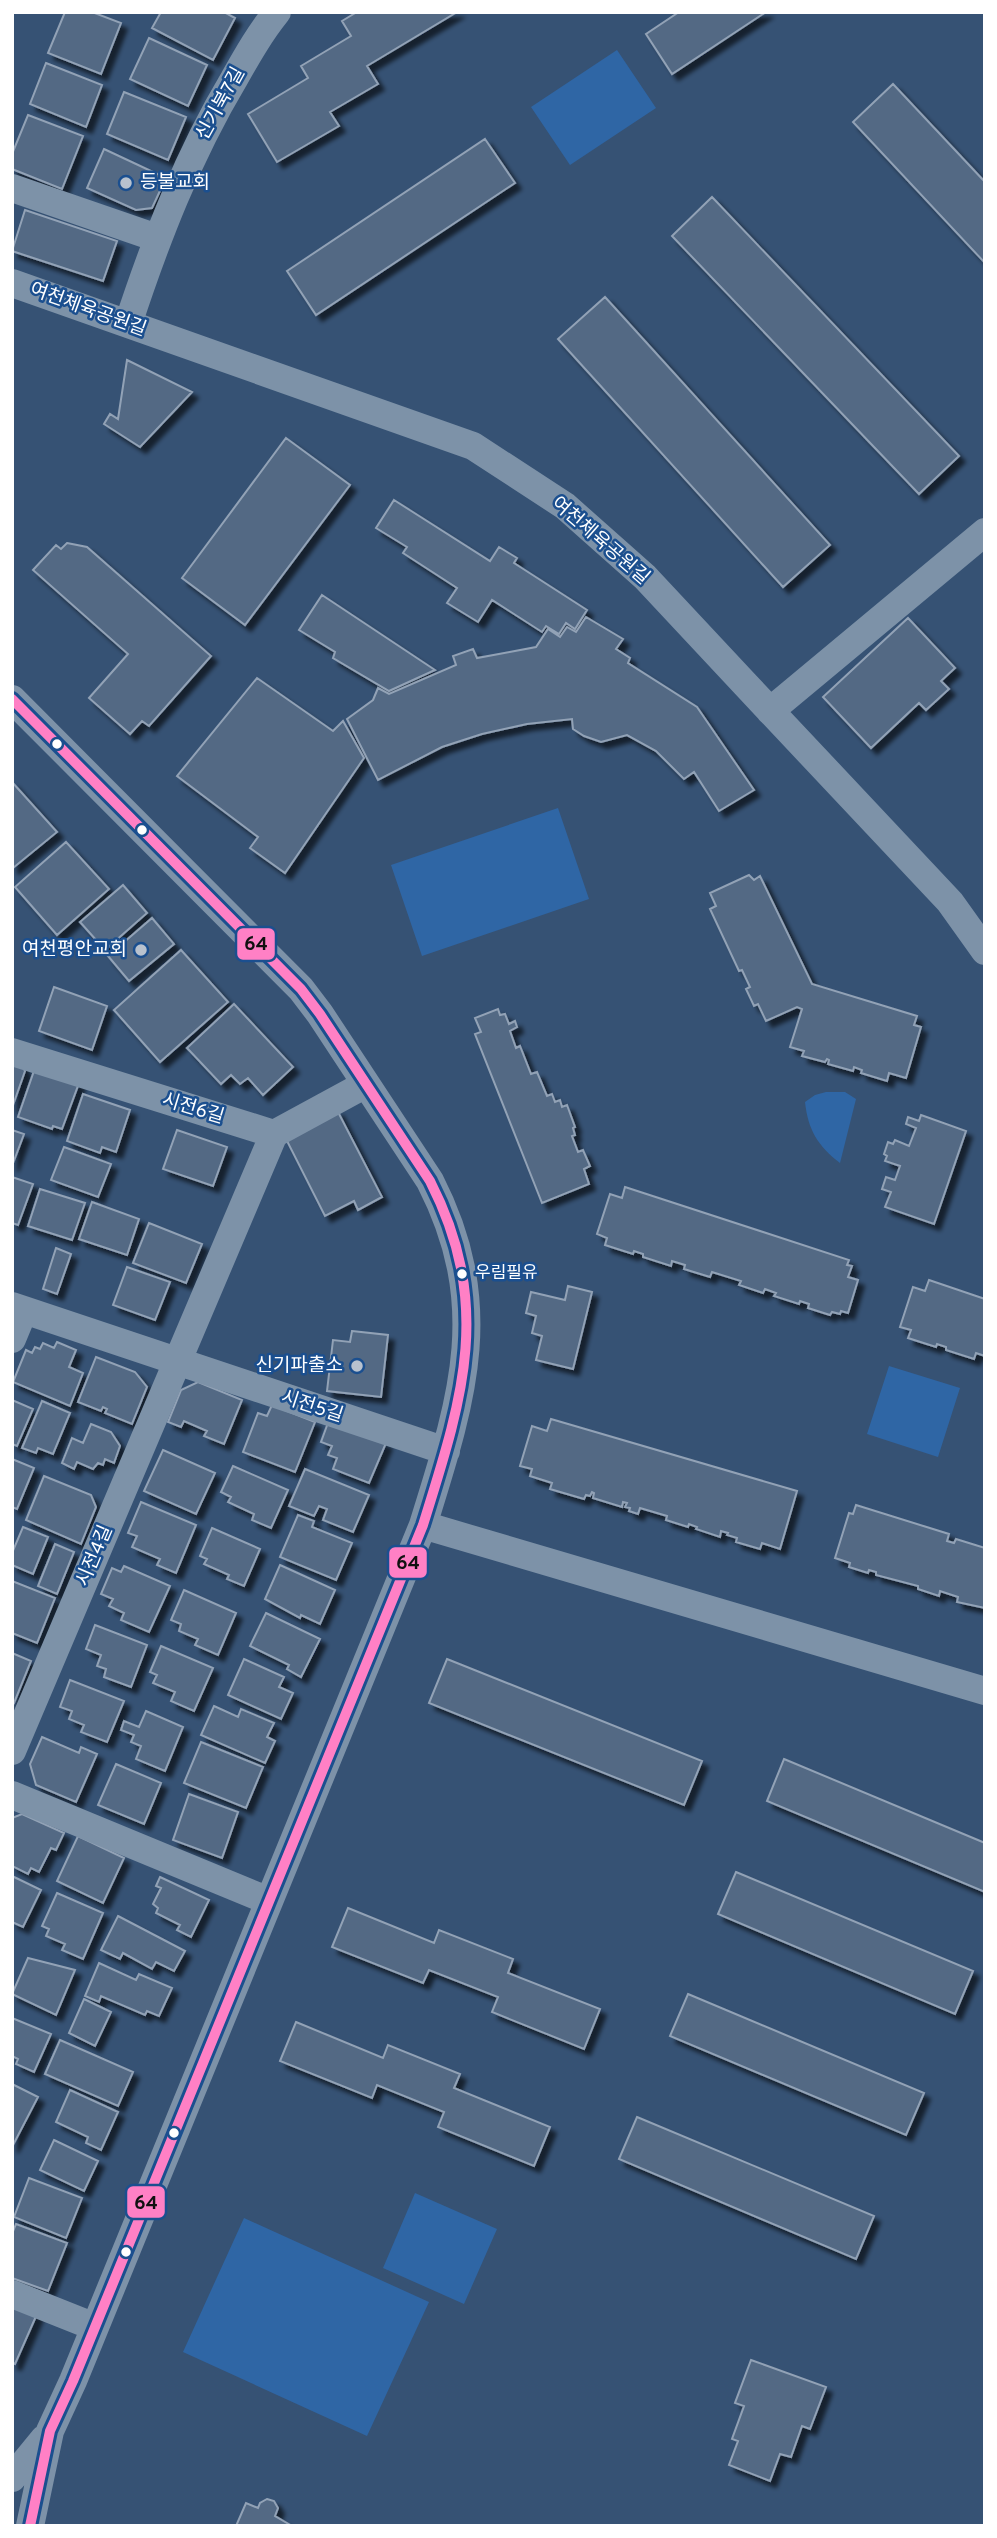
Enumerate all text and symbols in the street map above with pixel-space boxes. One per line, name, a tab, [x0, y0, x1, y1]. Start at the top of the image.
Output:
street label: 신기북7길	[191, 63, 251, 145]
place label: 등불교회	[140, 171, 210, 195]
marker: 등불교회	[118, 175, 134, 191]
street label: 여천체육공원길	[26, 278, 150, 342]
street label: 여천체육공원길	[546, 492, 654, 590]
unlabelled marker	[50, 737, 64, 751]
unlabelled marker	[135, 823, 149, 837]
line badge: 64	[236, 927, 276, 961]
text: 64	[244, 933, 268, 957]
place label: 여천평안교회	[22, 938, 127, 962]
marker: 여천평안교회	[133, 942, 149, 958]
street label: 시전6길	[159, 1088, 227, 1130]
place label: 우림필유	[475, 1263, 538, 1285]
marker: 우림필유	[455, 1267, 469, 1281]
place label: 신기파출소	[256, 1354, 343, 1378]
marker: 신기파출소	[349, 1358, 365, 1374]
street label: 시전5길	[278, 1386, 346, 1428]
street label: 시전4길	[71, 1522, 119, 1590]
line badge: 64	[388, 1546, 428, 1579]
text: 64	[396, 1552, 420, 1576]
unlabelled marker	[167, 2126, 181, 2140]
line badge: 64	[126, 2185, 166, 2219]
text: 64	[134, 2192, 158, 2216]
unlabelled marker	[119, 2245, 133, 2259]

